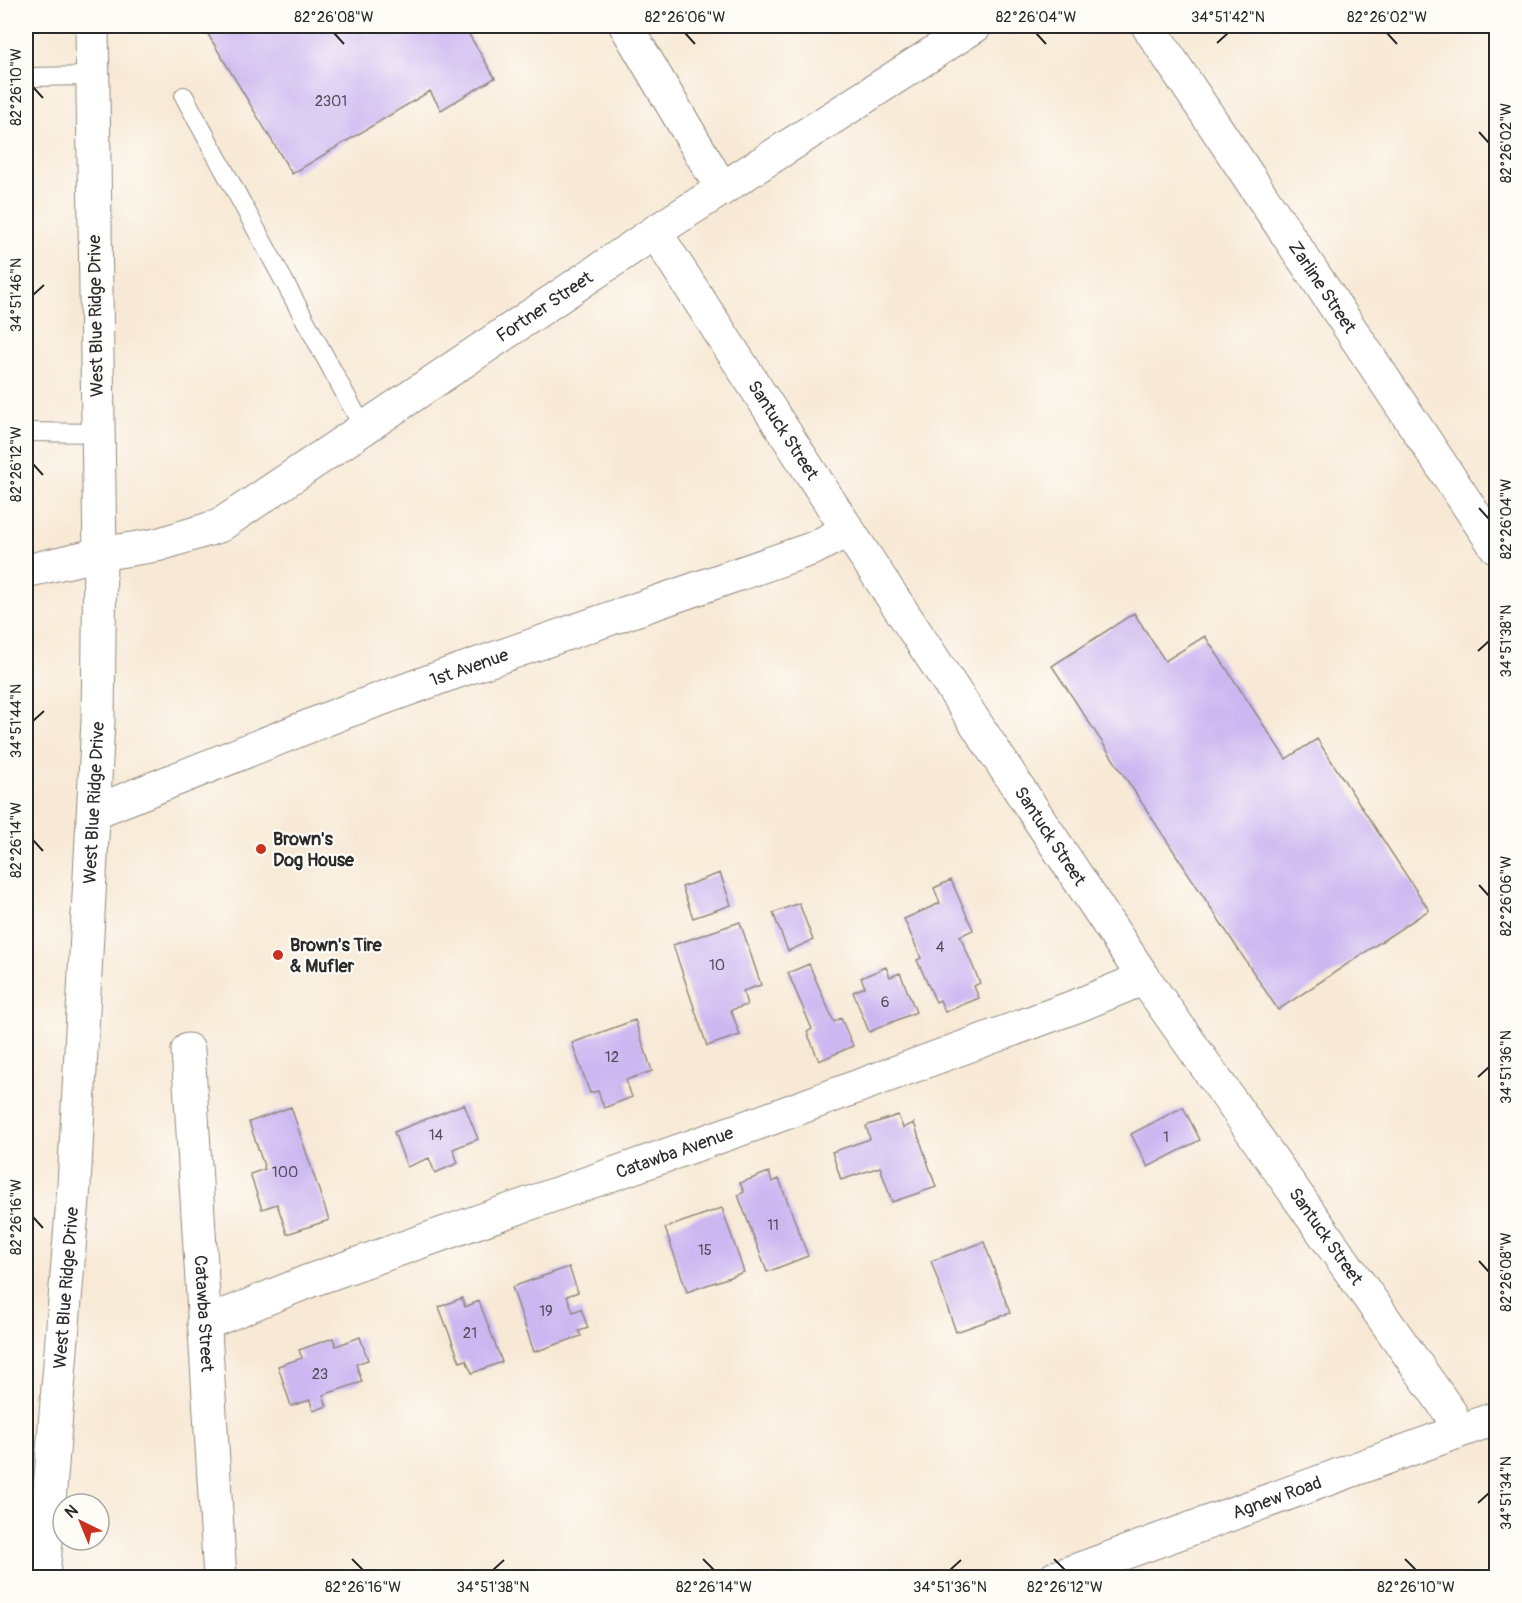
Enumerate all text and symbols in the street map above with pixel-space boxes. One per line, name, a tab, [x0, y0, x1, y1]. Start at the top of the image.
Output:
text: 82°26'08"W	[294, 8, 374, 27]
text: 82°26'06"W	[645, 8, 725, 27]
text: 82°26'04"W	[996, 8, 1076, 27]
text: 34°51'42"N	[1191, 8, 1265, 27]
text: 82°26'02"W	[1347, 8, 1427, 27]
text: 82°26'10"W	[7, 48, 26, 126]
house number: 2301	[315, 92, 347, 111]
text: 82°26'02"W	[1497, 103, 1516, 183]
street label: West Blue Ridge Drive	[83, 235, 109, 397]
street label: Zarline Street	[1283, 237, 1362, 338]
text: 34°51'46"N	[7, 258, 26, 332]
street label: Fortner Street	[492, 265, 598, 347]
street label: Santuck Street	[743, 376, 824, 485]
text: 82°26'12"W	[7, 426, 26, 502]
text: 82°26'04"W	[1497, 479, 1516, 559]
text: 34°51'38"N	[1497, 605, 1516, 677]
street label: 1st Avenue	[427, 643, 511, 692]
text: 34°51'44"N	[7, 684, 26, 758]
street label: West Blue Ridge Drive	[78, 721, 109, 884]
street label: Santuck Street	[1009, 782, 1092, 891]
text: 82°26'14"W	[7, 802, 26, 878]
place label: Brown's Dog House	[273, 828, 355, 872]
marker: Brown's Dog House	[254, 842, 268, 856]
text: 82°26'06"W	[1497, 856, 1516, 936]
place label: Brown's Tire & Mufler	[290, 934, 383, 978]
house number: 4	[936, 938, 945, 957]
marker: Brown's Tire & Mufler	[271, 948, 285, 962]
house number: 10	[709, 956, 725, 975]
house number: 6	[881, 993, 889, 1012]
text: 34°51'36"N	[1497, 1030, 1516, 1104]
house number: 12	[605, 1048, 619, 1067]
street label: Catawba Avenue	[613, 1121, 737, 1184]
house number: 14	[429, 1126, 444, 1145]
house number: 1	[1163, 1128, 1169, 1147]
house number: 100	[272, 1163, 298, 1182]
text: 82°26'16"W	[7, 1179, 26, 1255]
street label: Santuck Street	[1284, 1183, 1369, 1290]
street label: West Blue Ridge Drive	[48, 1206, 84, 1370]
house number: 11	[767, 1216, 779, 1235]
text: 82°26'08"W	[1497, 1232, 1516, 1312]
house number: 15	[698, 1241, 712, 1260]
street label: Catawba Street	[189, 1255, 219, 1373]
house number: 19	[539, 1302, 553, 1321]
house number: 21	[463, 1324, 477, 1343]
house number: 23	[312, 1365, 328, 1384]
text: 34°51'34"N	[1497, 1456, 1516, 1530]
street label: Agnew Road	[1229, 1471, 1325, 1524]
north arrow	[51, 1492, 111, 1552]
text: N	[61, 1501, 82, 1523]
text: 82°26'16"W	[325, 1578, 401, 1597]
text: 34°51'38"N	[457, 1578, 529, 1597]
text: 82°26'14"W	[676, 1578, 752, 1597]
text: 34°51'36"N	[913, 1578, 987, 1597]
text: 82°26'12"W	[1027, 1578, 1103, 1597]
text: 82°26'10"W	[1377, 1578, 1455, 1597]

